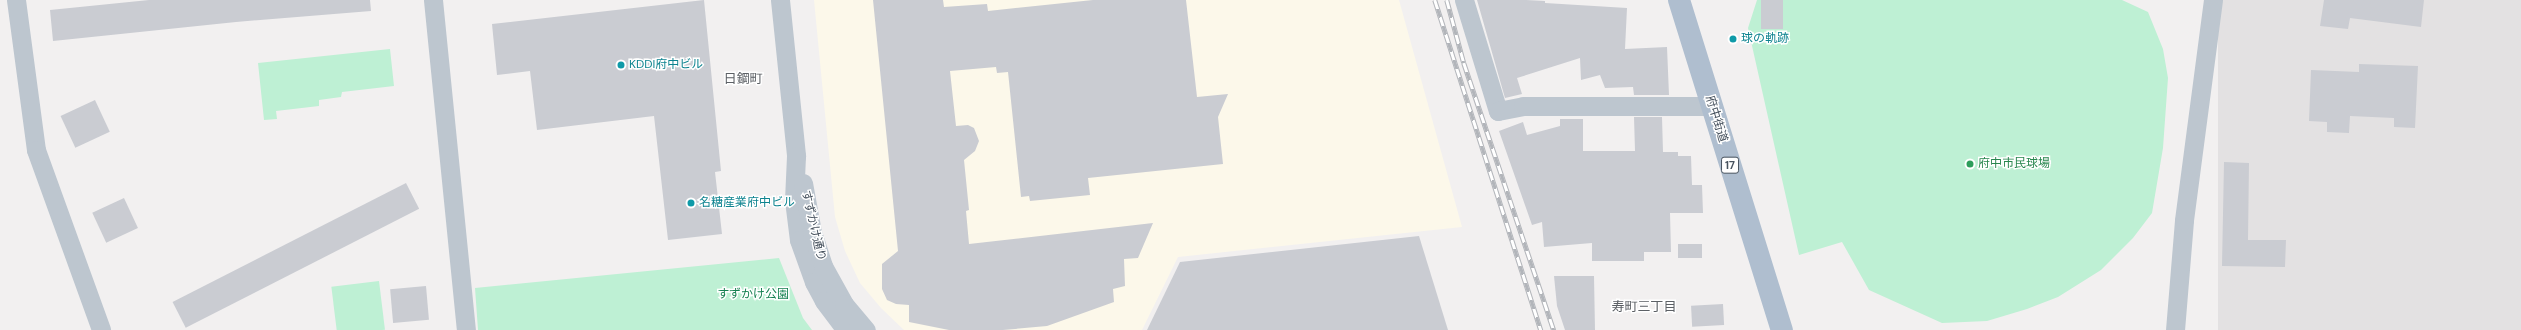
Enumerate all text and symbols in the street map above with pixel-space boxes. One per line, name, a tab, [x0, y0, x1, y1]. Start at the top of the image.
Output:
place label: 球の軌跡	[1741, 32, 1789, 46]
marker: 球の軌跡	[1728, 34, 1738, 44]
place label: KDDI府中ビル	[629, 58, 703, 72]
marker: KDDI府中ビル	[616, 60, 626, 70]
district label: 日鋼町	[724, 71, 762, 87]
street label: 府中街道	[1702, 94, 1730, 144]
road number: 17	[1721, 156, 1739, 174]
place label: 府中市民球場	[1978, 157, 2050, 171]
marker: 府中市民球場	[1965, 159, 1975, 169]
street label: すずかけ通り	[798, 189, 828, 263]
place label: 名糖産業府中ビル	[699, 196, 795, 210]
marker: 名糖産業府中ビル	[686, 198, 696, 208]
park label: すずかけ公園	[717, 288, 789, 302]
district label: 寿町三丁目	[1612, 299, 1676, 315]

